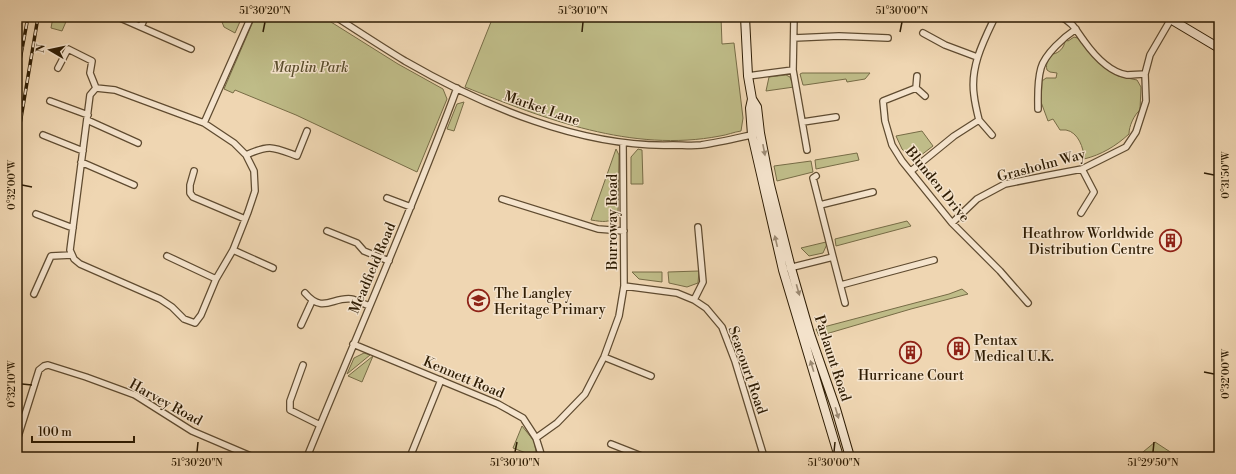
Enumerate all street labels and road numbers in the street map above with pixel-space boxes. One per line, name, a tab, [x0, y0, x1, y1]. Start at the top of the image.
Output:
street label: Market Lane	[501, 88, 582, 130]
street label: Blunden Drive	[901, 142, 973, 226]
street label: Grasholm Way	[995, 145, 1088, 186]
street label: Burroway Road	[604, 174, 622, 271]
street label: Meadfield Road	[346, 220, 400, 317]
street label: Parlaunt Road	[810, 313, 854, 404]
street label: Seacourt Road	[724, 324, 771, 417]
street label: Kennett Road	[420, 353, 507, 403]
street label: Harvey Road	[126, 375, 205, 430]

